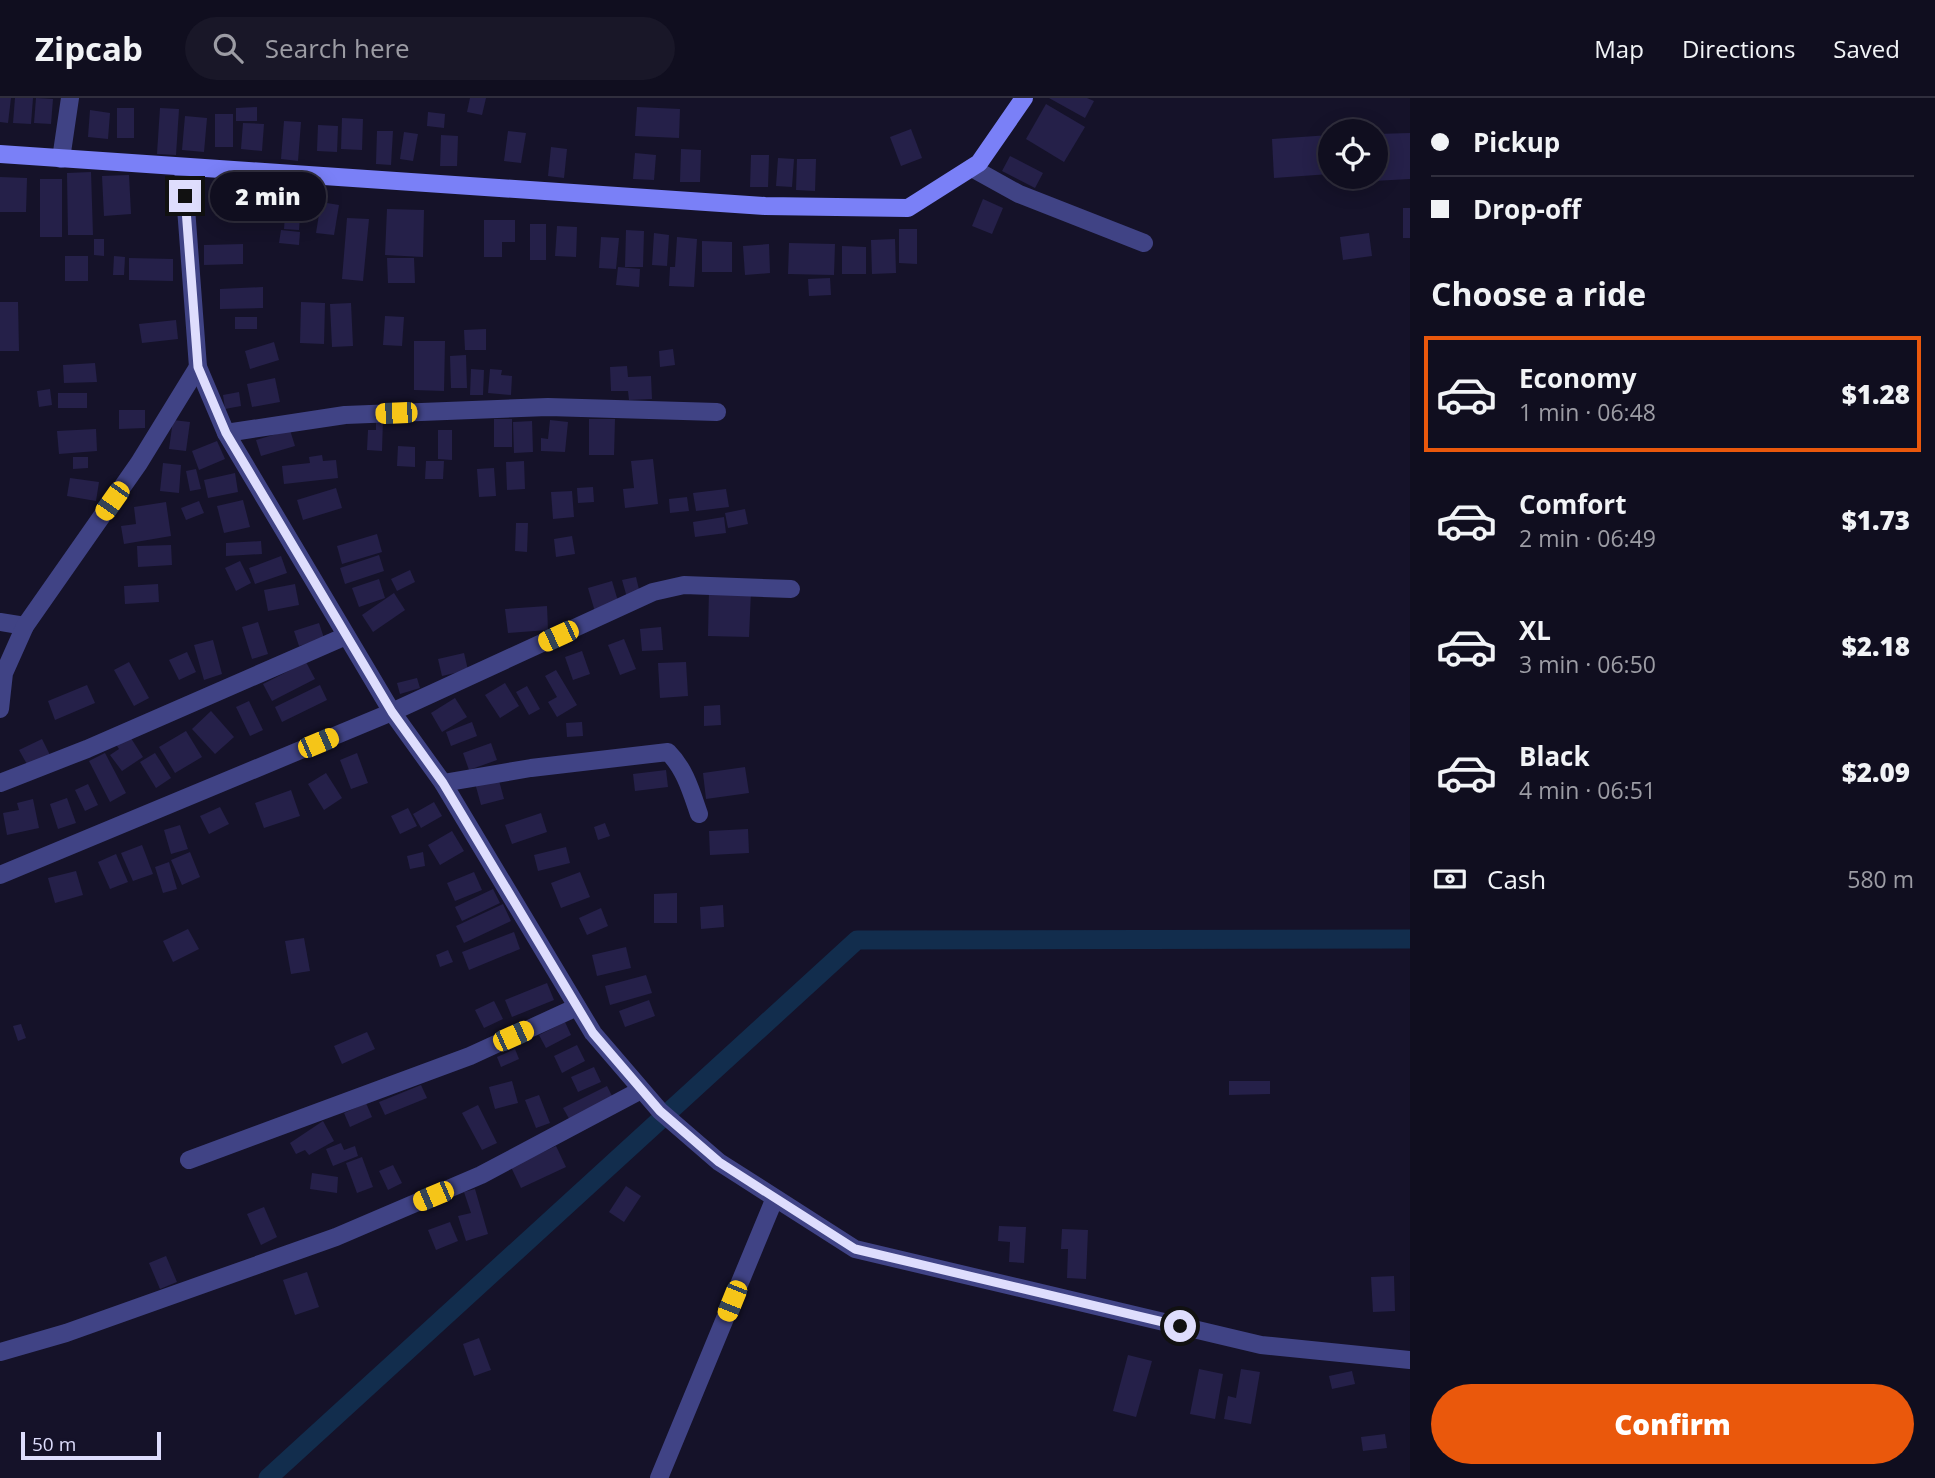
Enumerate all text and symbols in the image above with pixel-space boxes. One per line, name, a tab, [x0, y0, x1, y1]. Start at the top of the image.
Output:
search box	[185, 17, 675, 80]
text: Zipcab	[35, 26, 143, 71]
icon: search	[209, 29, 247, 67]
text: Search here	[265, 30, 410, 66]
text: Map	[1594, 32, 1644, 65]
text: Directions	[1682, 32, 1795, 65]
text: Saved	[1833, 32, 1900, 65]
map controls	[1318, 119, 1388, 189]
button: locate	[1318, 119, 1388, 189]
text: Pickup	[1473, 124, 1560, 160]
callout: 2 min	[210, 172, 325, 220]
route end	[169, 180, 201, 212]
text: 2 min	[235, 180, 301, 212]
text: Drop-off	[1473, 191, 1581, 227]
text: Choose a ride	[1431, 272, 1646, 315]
text: Economy	[1519, 360, 1637, 396]
icon: car	[1435, 363, 1498, 426]
text: $1.28	[1842, 376, 1910, 412]
text: 1 min · 06:48	[1519, 396, 1656, 428]
car	[375, 402, 418, 424]
car	[92, 478, 133, 524]
text: Comfort	[1519, 486, 1626, 522]
icon: car	[1435, 489, 1498, 552]
text: $1.73	[1842, 502, 1910, 538]
text: 2 min · 06:49	[1519, 522, 1656, 554]
text: XL	[1519, 612, 1551, 648]
icon: car	[1435, 615, 1498, 678]
car	[535, 618, 582, 654]
text: $2.18	[1842, 628, 1910, 664]
text: 3 min · 06:50	[1519, 648, 1656, 680]
car	[295, 725, 342, 761]
text: Black	[1519, 738, 1590, 774]
icon: car	[1435, 741, 1498, 804]
text: $2.09	[1842, 754, 1910, 790]
text: 4 min · 06:51	[1519, 774, 1656, 806]
icon: cash	[1431, 860, 1469, 898]
text: Cash	[1487, 861, 1546, 897]
text: 580 m	[1847, 863, 1914, 895]
car	[490, 1018, 537, 1054]
car	[410, 1178, 457, 1214]
car	[715, 1278, 750, 1324]
route start	[1164, 1310, 1196, 1342]
button: Confirm	[1431, 1384, 1914, 1464]
scale bar	[21, 1429, 161, 1461]
text: 50 m	[32, 1431, 76, 1457]

